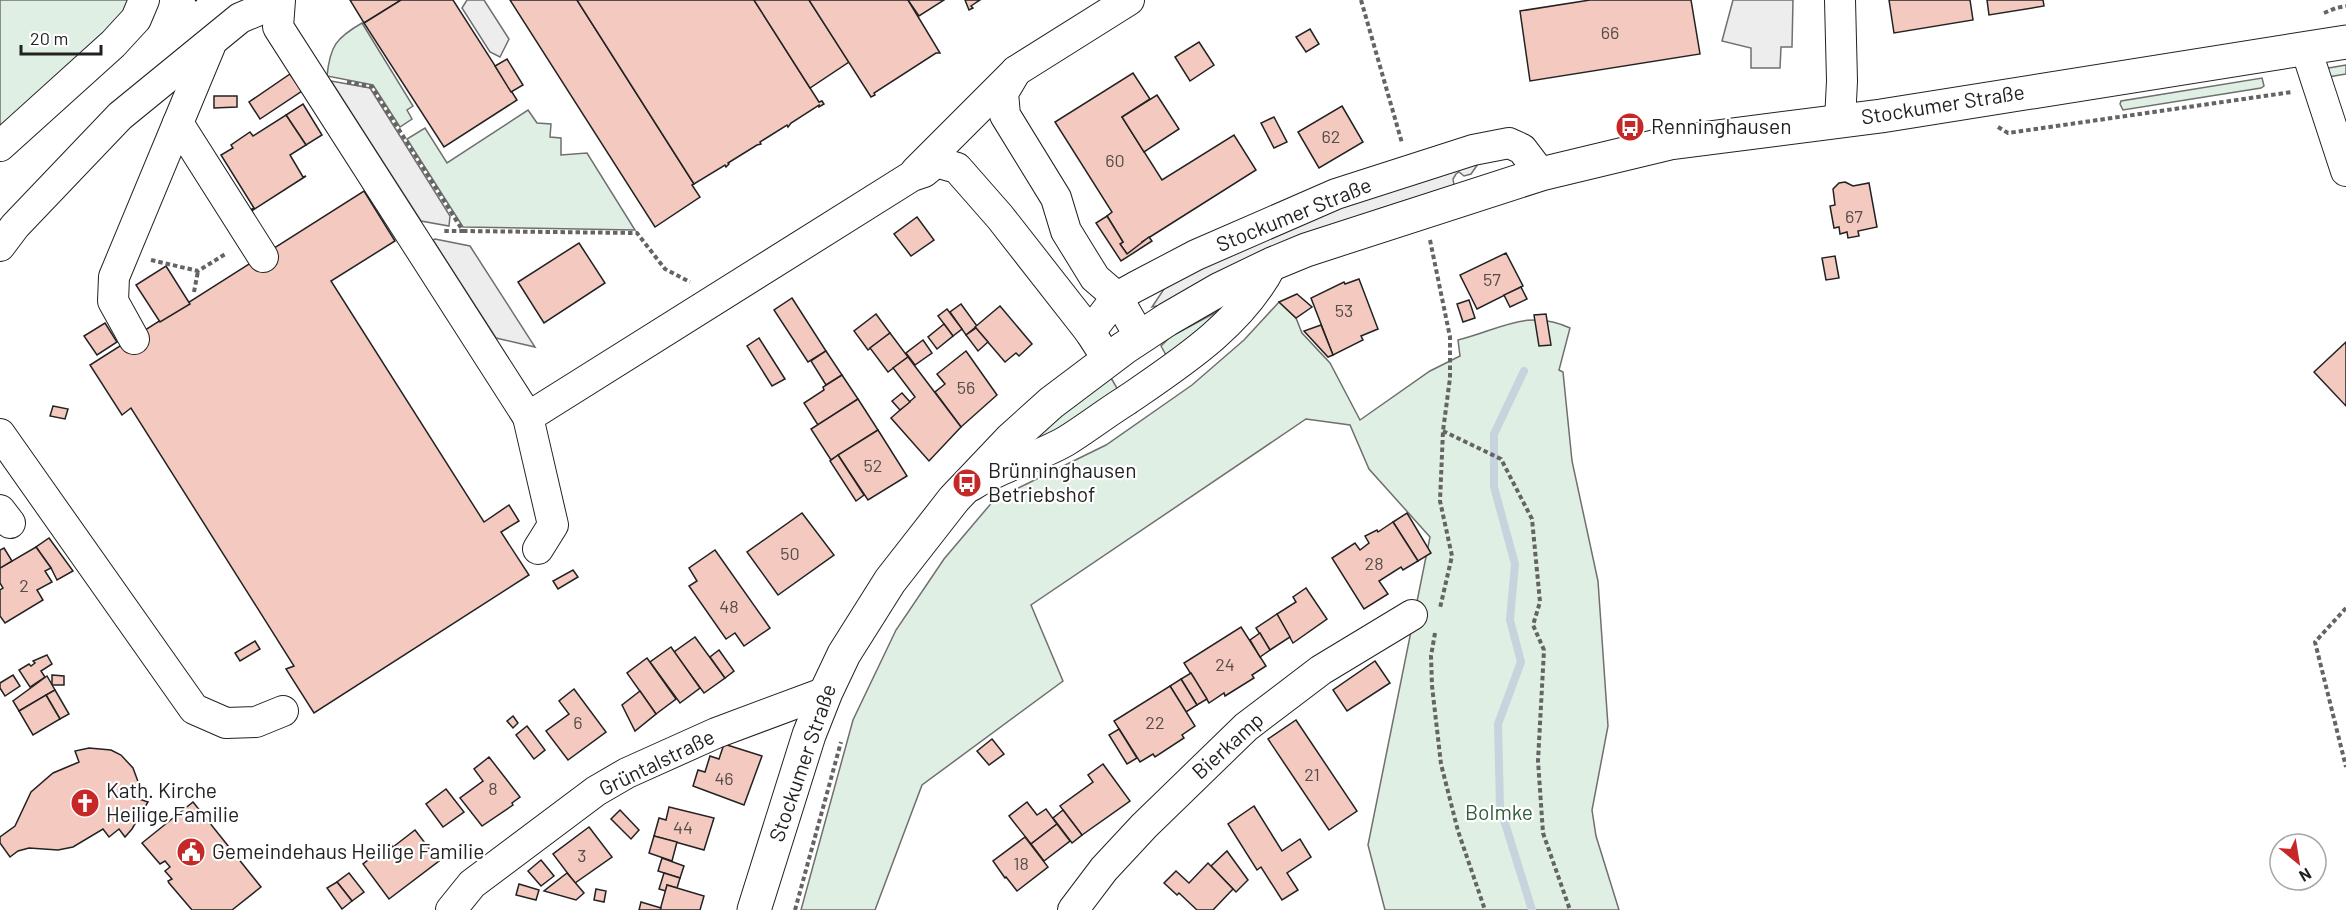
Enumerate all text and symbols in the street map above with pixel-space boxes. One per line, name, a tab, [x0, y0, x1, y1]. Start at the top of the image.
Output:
scale bar	[21, 18, 100, 56]
house number: 66	[1601, 21, 1619, 43]
text: 20 m	[30, 27, 68, 49]
street label: Stockumer Straße	[1859, 78, 2026, 129]
bus stop icon: Renninghausen	[1614, 111, 1646, 143]
place label: Renninghausen	[1651, 113, 1791, 138]
house number: 62	[1322, 125, 1340, 147]
house number: 60	[1105, 149, 1125, 171]
street label: Stockumer Straße	[1212, 171, 1375, 256]
house number: 67	[1845, 205, 1863, 227]
house number: 57	[1483, 268, 1501, 290]
house number: 53	[1335, 299, 1353, 321]
house number: 56	[957, 376, 975, 398]
house number: 52	[864, 454, 882, 476]
place label: Brünninghausen Betriebshof	[988, 457, 1137, 506]
bus stop icon: Brünninghausen Betriebshof	[951, 467, 983, 499]
house number: 50	[780, 542, 800, 564]
house number: 28	[1364, 552, 1384, 574]
house number: 2	[19, 574, 29, 596]
house number: 48	[719, 595, 739, 617]
house number: 24	[1215, 653, 1235, 675]
street label: Stockumer Straße	[763, 680, 840, 845]
street label: Bierkamp	[1186, 706, 1268, 783]
house number: 6	[573, 711, 583, 733]
house number: 22	[1145, 711, 1165, 733]
street label: Grüntalstraße	[595, 723, 718, 800]
house number: 21	[1304, 763, 1320, 785]
house number: 46	[714, 767, 734, 789]
place label: Kath. Kirche Heilige Familie	[106, 777, 239, 826]
house number: 8	[488, 777, 498, 799]
church icon: Kath. Kirche Heilige Familie	[69, 787, 101, 819]
park label: Bolmke	[1465, 799, 1533, 824]
house number: 44	[673, 816, 693, 838]
north arrow	[2268, 832, 2328, 892]
public building icon: Gemeindehaus Heilige Familie	[175, 836, 207, 868]
place label: Gemeindehaus Heilige Familie	[212, 838, 484, 863]
house number: 3	[577, 844, 587, 866]
house number: 18	[1013, 852, 1029, 874]
text: N	[2296, 865, 2315, 886]

